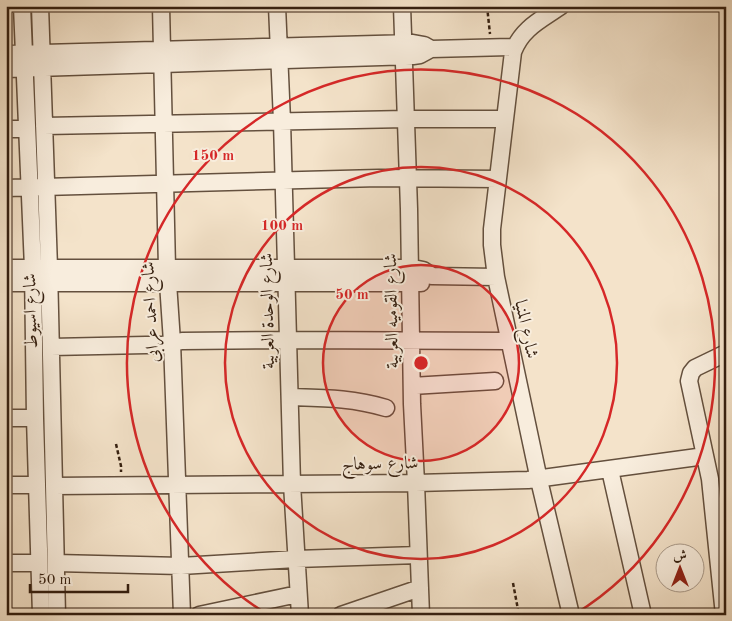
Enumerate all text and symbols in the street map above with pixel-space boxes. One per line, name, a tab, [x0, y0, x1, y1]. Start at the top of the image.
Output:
text: 150 m	[192, 149, 234, 164]
text: 100 m	[261, 219, 303, 234]
street label: شارع الوحدة العربية	[258, 253, 283, 369]
street label: شارع القوميه العربية	[382, 253, 407, 369]
street label: شارع احمد عرابى	[139, 261, 168, 363]
street label: شارع اسيوط	[21, 273, 46, 349]
text: 50 m	[335, 288, 369, 303]
street label: شارع المنيا	[506, 298, 541, 361]
centre of rings	[412, 354, 430, 372]
street label: شارع سوهاج	[341, 454, 419, 480]
north arrow	[654, 544, 704, 594]
text: ش	[673, 549, 687, 563]
scale bar	[30, 561, 128, 593]
text: 50 m	[38, 573, 72, 588]

